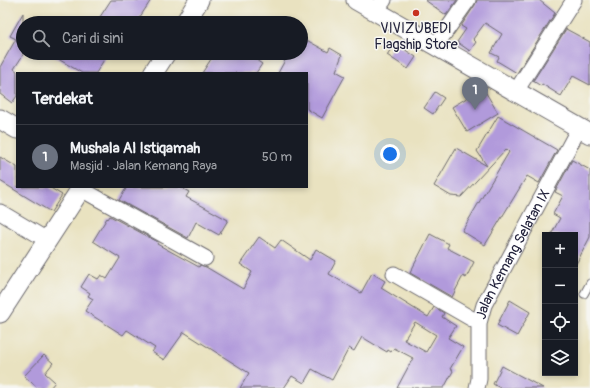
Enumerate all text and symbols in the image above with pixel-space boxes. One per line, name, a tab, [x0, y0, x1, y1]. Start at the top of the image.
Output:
marker: VIVIZUBEDI Flagship Store	[411, 8, 421, 18]
search box	[16, 16, 308, 60]
place label: VIVIZUBEDI Flagship Store	[374, 20, 458, 53]
icon: search	[30, 27, 52, 49]
text: Cari di sini	[62, 29, 123, 48]
pin: 1	[462, 77, 488, 110]
text: Terdekat	[32, 88, 93, 109]
text: Mushala Al Istiqamah	[70, 139, 200, 158]
your location	[380, 144, 400, 164]
text: 1	[42, 149, 48, 165]
text: 50 m	[262, 149, 292, 165]
text: Masjid · Jalan Kemang Raya	[70, 158, 217, 174]
street label: Jalan Kemang Selatan IX	[472, 186, 554, 321]
map controls	[542, 232, 578, 376]
button: +	[542, 232, 578, 268]
button: −	[542, 268, 578, 304]
button: locate	[542, 304, 578, 340]
button: layers	[542, 340, 578, 376]

